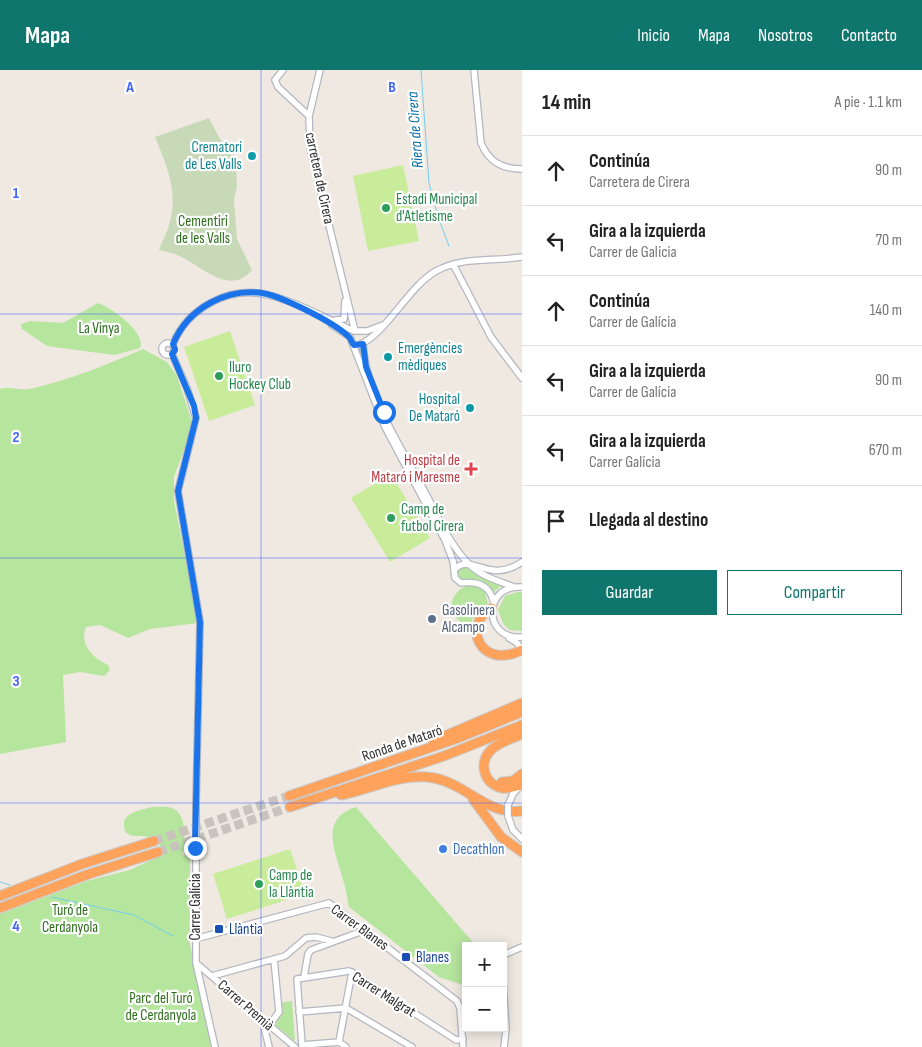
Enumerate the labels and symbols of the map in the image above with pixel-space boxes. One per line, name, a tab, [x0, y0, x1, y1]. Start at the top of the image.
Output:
text: A	[125, 78, 134, 97]
text: B	[388, 78, 396, 97]
water label: Riera de Cirera	[403, 90, 428, 169]
street label: carretera de Cirera	[301, 130, 339, 226]
place label: Crematori de Les Valls	[185, 138, 242, 174]
marker: Crematori de Les Valls	[246, 150, 258, 162]
text: 1	[13, 184, 20, 203]
place label: Estadi Municipal d'Atletisme	[396, 190, 477, 226]
marker: Estadi Municipal d'Atletisme	[380, 202, 392, 214]
park label: Cementiri de les Valls	[176, 212, 230, 248]
park label: La Vinya	[79, 319, 120, 338]
place label: Emergències mèdiques	[398, 339, 462, 375]
marker: Emergències mèdiques	[382, 351, 394, 363]
place label: Iluro Hockey Club	[229, 358, 291, 394]
marker: Iluro Hockey Club	[213, 370, 225, 382]
place label: Hospital De Mataró	[409, 390, 460, 426]
route start	[373, 401, 396, 424]
marker: Hospital De Mataró	[464, 402, 476, 414]
text: 2	[12, 428, 20, 447]
place label: Hospital de Mataró i Maresme	[371, 451, 460, 487]
marker: Hospital de Mataró i Maresme	[464, 462, 478, 476]
place label: Camp de futbol Cirera	[401, 500, 464, 536]
marker: Camp de futbol Cirera	[385, 512, 397, 524]
place label: Gasolinera Alcampo	[441, 601, 495, 637]
marker: Gasolinera Alcampo	[426, 613, 438, 625]
text: 3	[12, 672, 20, 691]
street label: Ronda de Mataró	[359, 721, 445, 766]
route end	[184, 837, 207, 860]
place label: Decathlon	[453, 840, 504, 859]
marker: Decathlon	[437, 843, 449, 855]
place label: Camp de la Llàntia	[269, 866, 314, 902]
street label: Carrer Galícia	[186, 873, 205, 941]
marker: Camp de la Llàntia	[253, 878, 265, 890]
street label: Carrer Blanes	[327, 900, 392, 955]
park label: Turó de Cerdanyola	[42, 901, 98, 937]
text: 4	[12, 917, 20, 936]
place label: Llàntia	[229, 920, 263, 939]
marker: Llàntia	[213, 923, 225, 935]
place label: Blanes	[416, 948, 449, 967]
marker: Blanes	[400, 951, 412, 963]
street label: Carrer Malgrat	[348, 967, 420, 1022]
street label: Carrer Premià	[214, 976, 278, 1035]
park label: Parc del Turó de Cerdanyola	[126, 989, 197, 1025]

